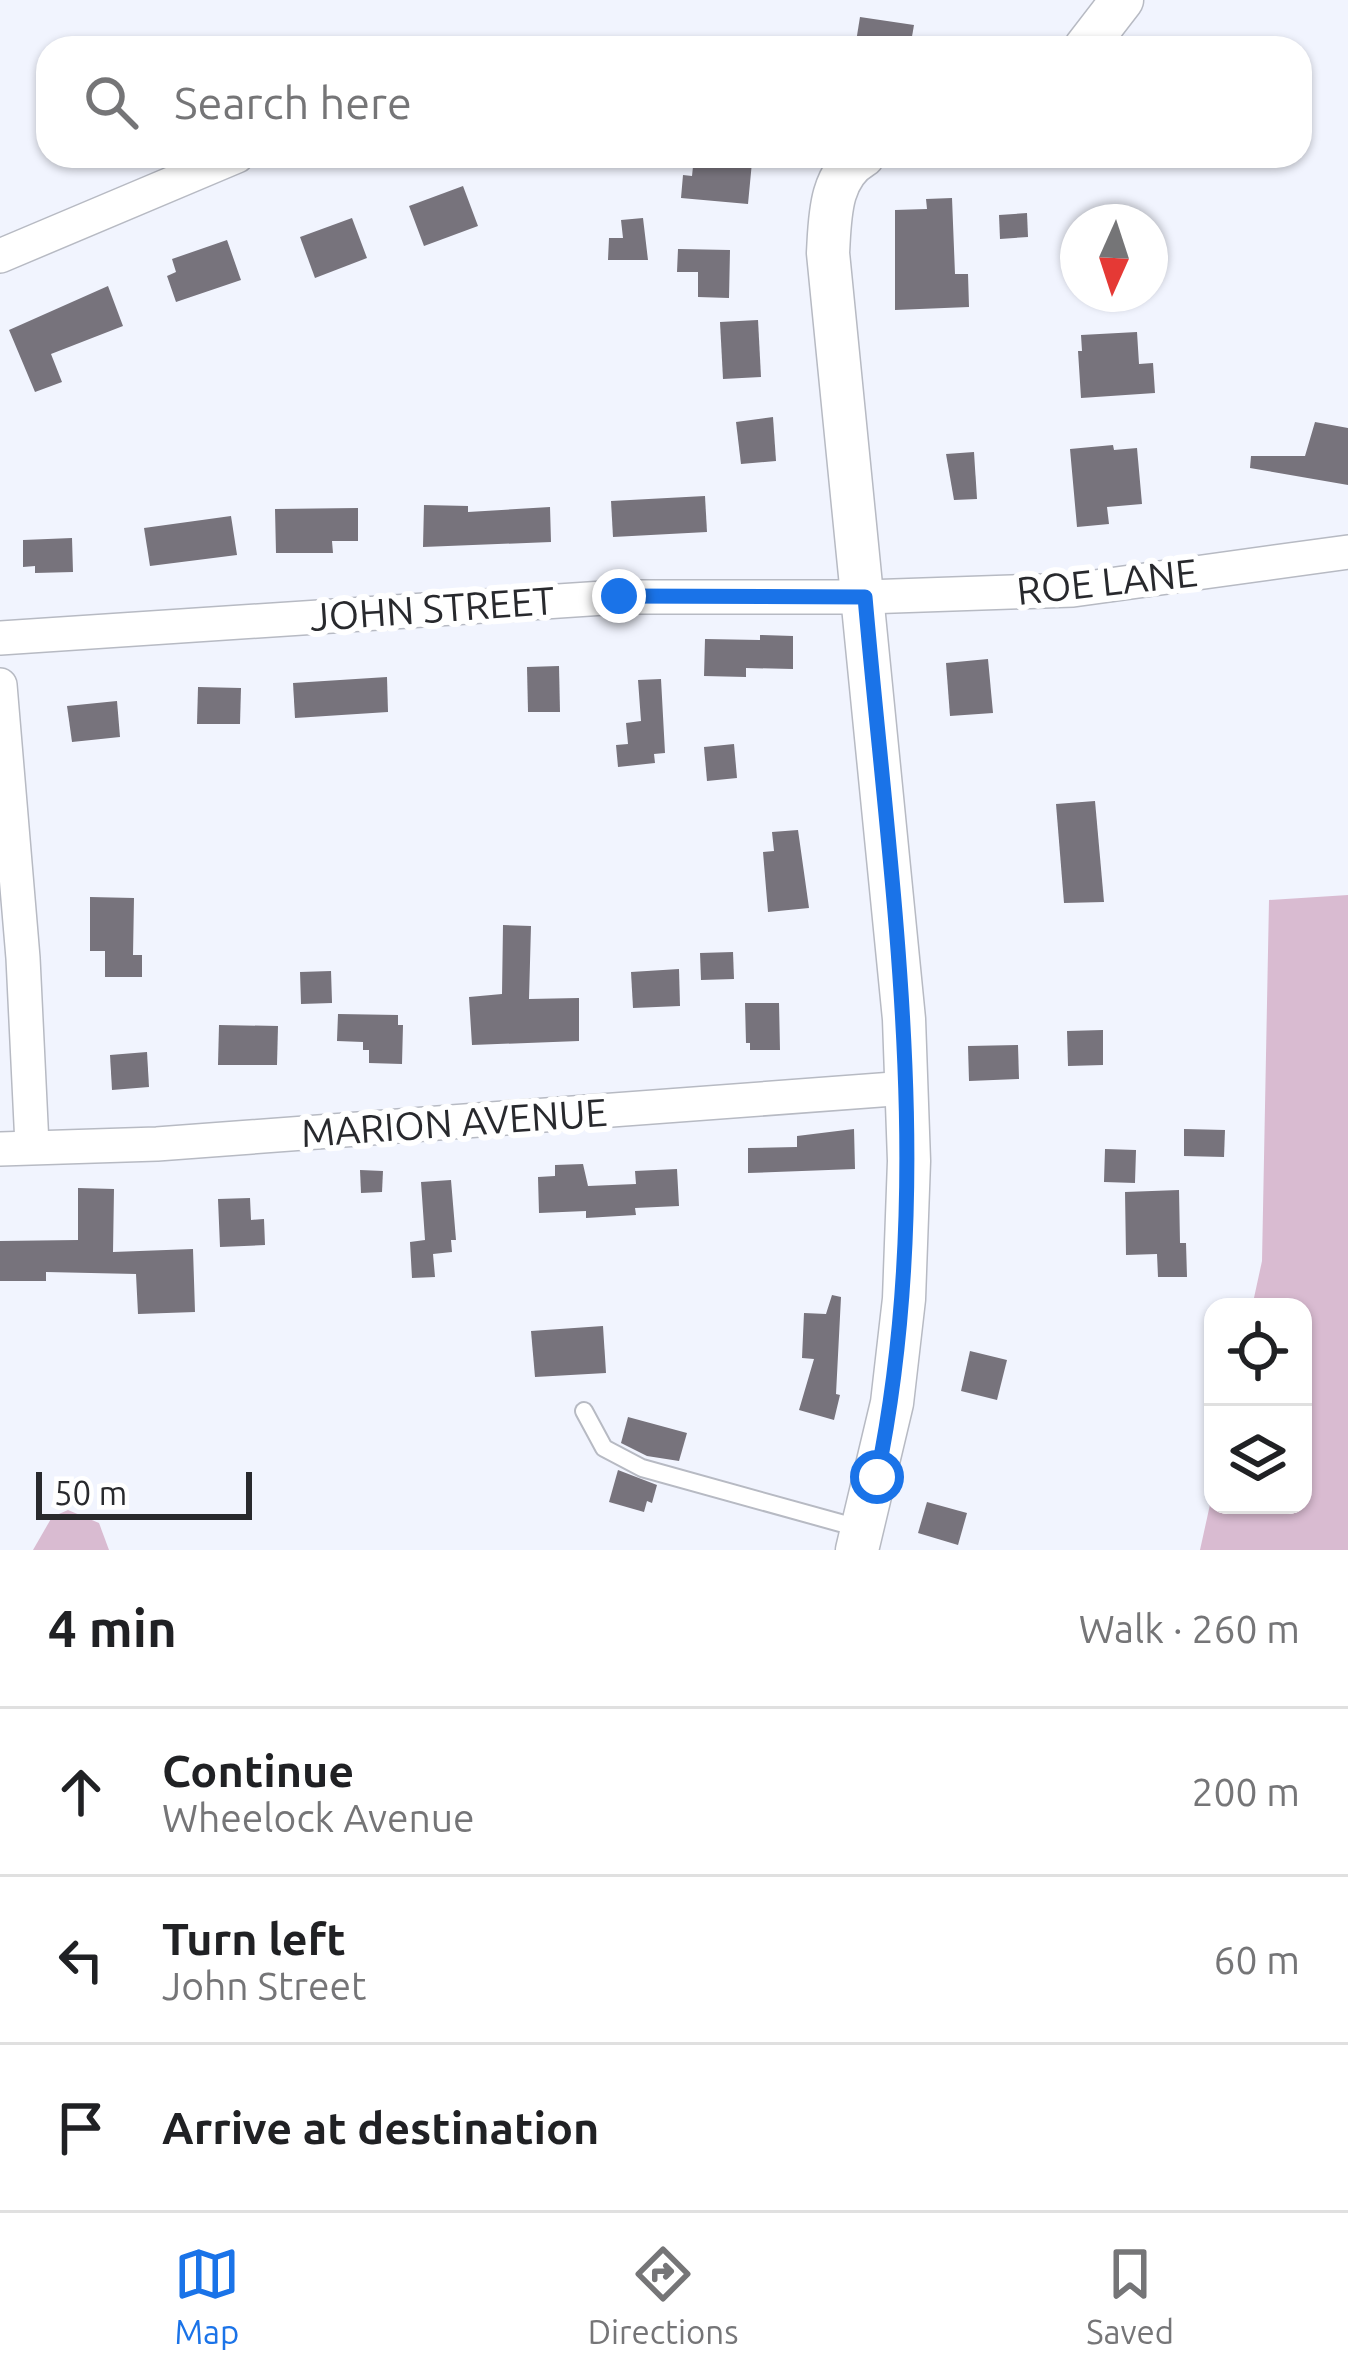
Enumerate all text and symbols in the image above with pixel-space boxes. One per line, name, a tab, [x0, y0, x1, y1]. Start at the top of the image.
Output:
search box	[36, 36, 1312, 168]
icon: search	[78, 69, 144, 135]
text: Search here	[174, 77, 412, 128]
north arrow	[1060, 204, 1168, 312]
street label: ROE LANE	[1015, 550, 1199, 612]
route end	[592, 569, 646, 623]
street label: JOHN STREET	[308, 578, 556, 638]
street label: MARION AVENUE	[299, 1090, 609, 1154]
map controls	[1204, 1298, 1312, 1514]
button: locate	[1204, 1298, 1312, 1406]
button: layers	[1204, 1406, 1312, 1514]
route start	[850, 1450, 904, 1504]
scale bar	[36, 1466, 252, 1519]
text: 50 m	[54, 1474, 127, 1511]
text: 4 min	[48, 1599, 177, 1657]
text: Walk · 260 m	[1079, 1607, 1300, 1650]
text: Continue	[162, 1745, 354, 1796]
icon: ahead	[48, 1759, 114, 1825]
text: 200 m	[1191, 1770, 1300, 1813]
text: Wheelock Avenue	[162, 1796, 475, 1839]
text: Turn left	[162, 1913, 346, 1964]
icon: left	[48, 1927, 114, 1993]
text: 60 m	[1213, 1938, 1300, 1981]
text: John Street	[162, 1964, 366, 2007]
icon: arrive	[48, 2095, 114, 2161]
text: Arrive at destination	[162, 2102, 599, 2153]
tab: Map	[174, 2241, 240, 2350]
tab: Directions	[588, 2241, 738, 2350]
tab: Saved	[1086, 2241, 1174, 2350]

